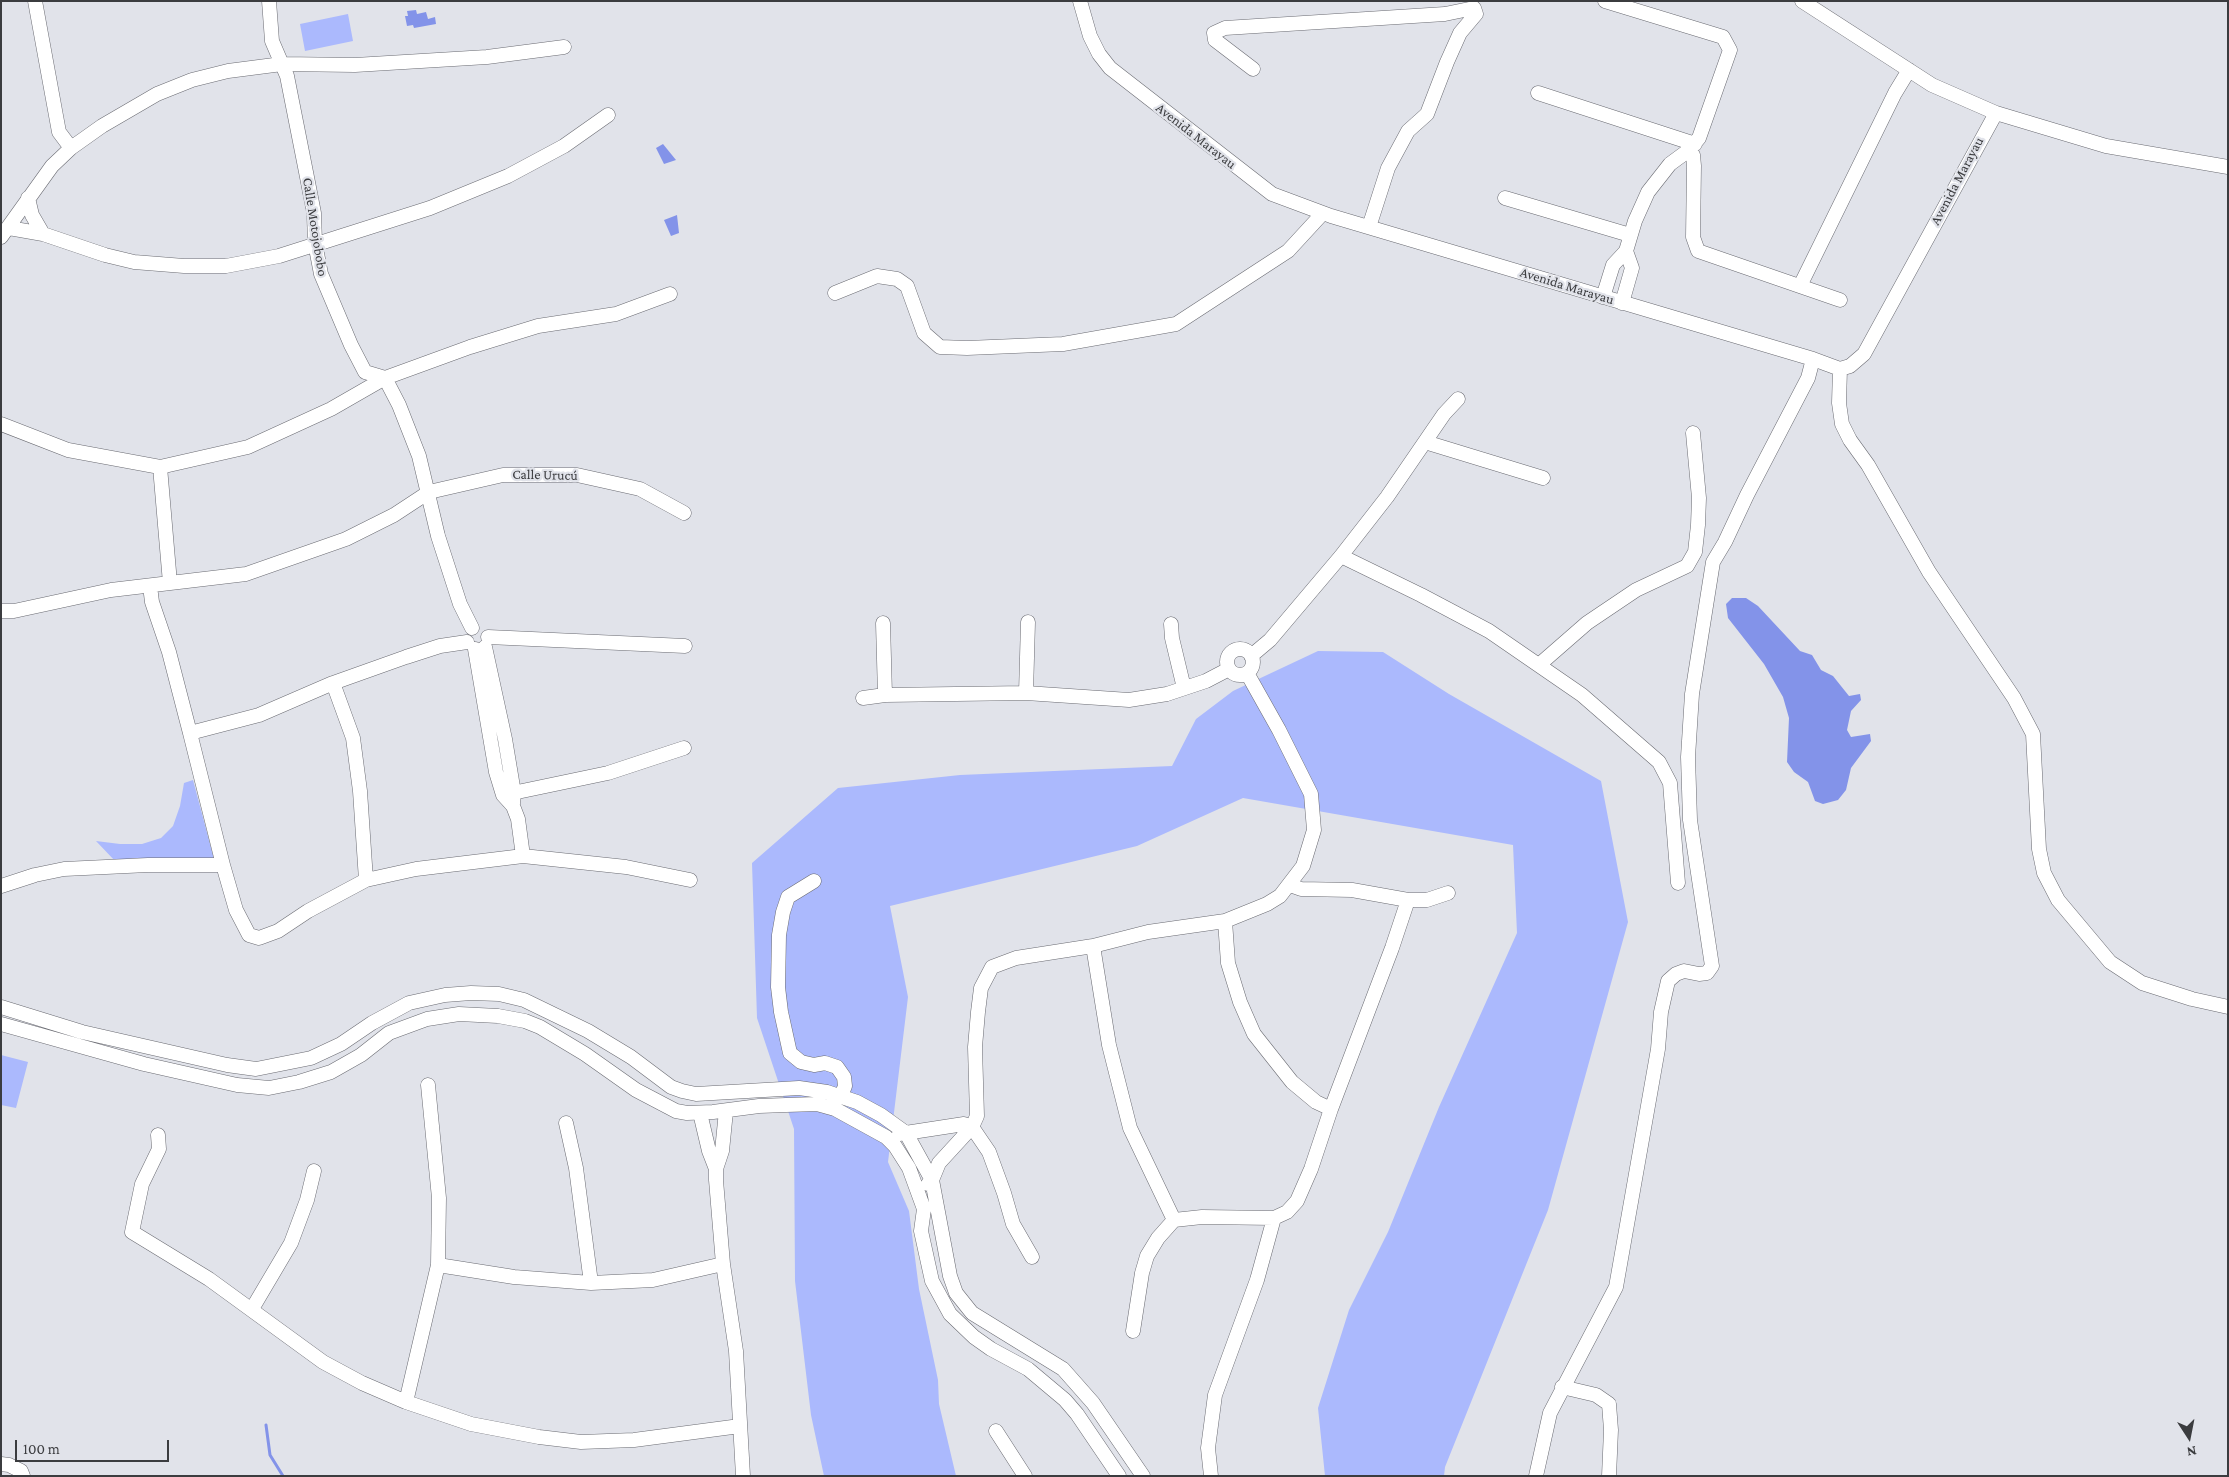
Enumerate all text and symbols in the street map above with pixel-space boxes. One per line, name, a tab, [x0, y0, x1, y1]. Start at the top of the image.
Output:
street label: Avenida Marayau	[1153, 99, 1239, 173]
street label: Avenida Marayau	[1927, 134, 1987, 228]
street label: Calle Motojobobo	[299, 177, 331, 277]
street label: Avenida Marayau	[1518, 264, 1616, 308]
street label: Calle Urucú	[512, 466, 578, 484]
north arrow	[2164, 1412, 2214, 1462]
scale bar	[18, 1430, 171, 1462]
text: 100 m	[23, 1441, 60, 1457]
text: N	[2186, 1443, 2198, 1460]

